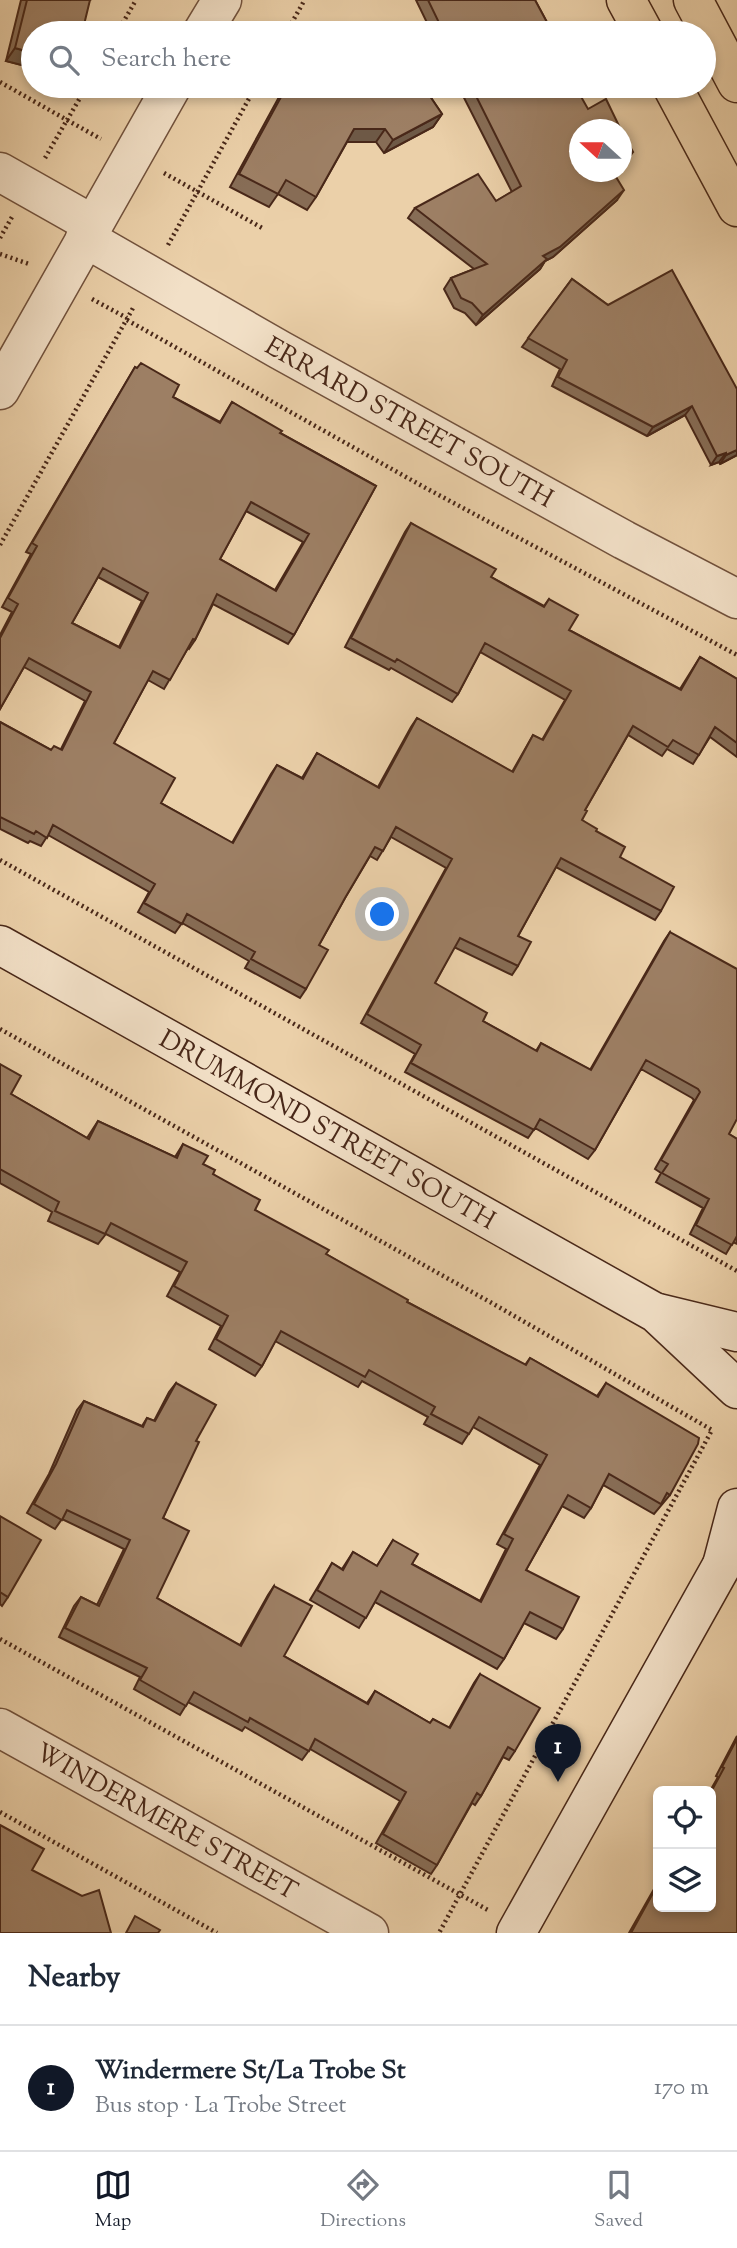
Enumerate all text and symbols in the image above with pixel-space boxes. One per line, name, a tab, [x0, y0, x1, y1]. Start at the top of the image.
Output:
search box	[21, 21, 716, 98]
icon: search	[45, 41, 83, 79]
text: Search here	[101, 41, 231, 78]
north arrow	[569, 119, 632, 182]
street label: ERRARD STREET SOUTH	[257, 329, 560, 519]
your location	[365, 897, 399, 931]
street label: DRUMMOND STREET SOUTH	[152, 1022, 502, 1241]
pin: 1	[535, 1724, 581, 1782]
street label: WINDERMERE STREET	[28, 1735, 304, 1911]
map controls	[653, 1786, 716, 1912]
button: locate	[653, 1786, 716, 1849]
button: layers	[653, 1849, 716, 1912]
text: Nearby	[28, 1957, 120, 2000]
text: Windermere St/La Trobe St	[95, 2053, 406, 2090]
text: 1	[47, 2072, 55, 2105]
text: 170 m	[654, 2072, 709, 2105]
text: Bus stop · La Trobe Street	[95, 2090, 346, 2123]
tab: Map	[94, 2166, 132, 2235]
tab: Directions	[320, 2166, 406, 2235]
tab: Saved	[594, 2166, 643, 2235]

